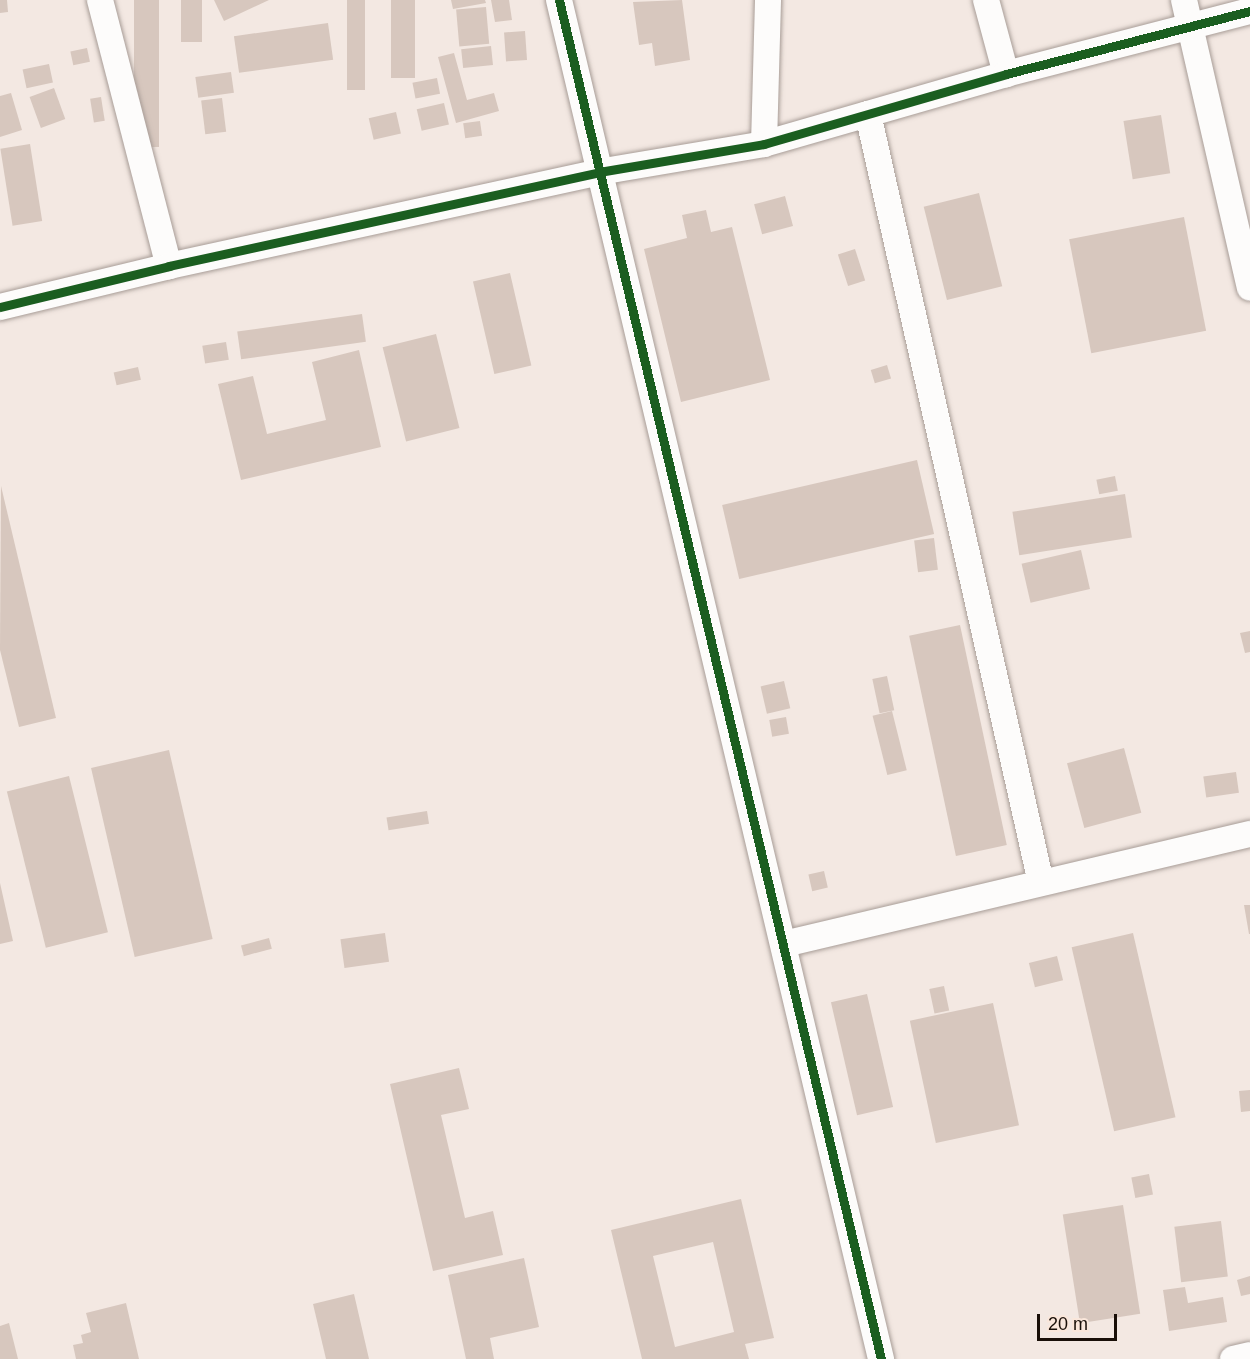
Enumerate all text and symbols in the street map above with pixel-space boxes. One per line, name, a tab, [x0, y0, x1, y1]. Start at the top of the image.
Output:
scale bar	[1040, 1302, 1120, 1340]
text: 20 m	[1048, 1314, 1088, 1334]

